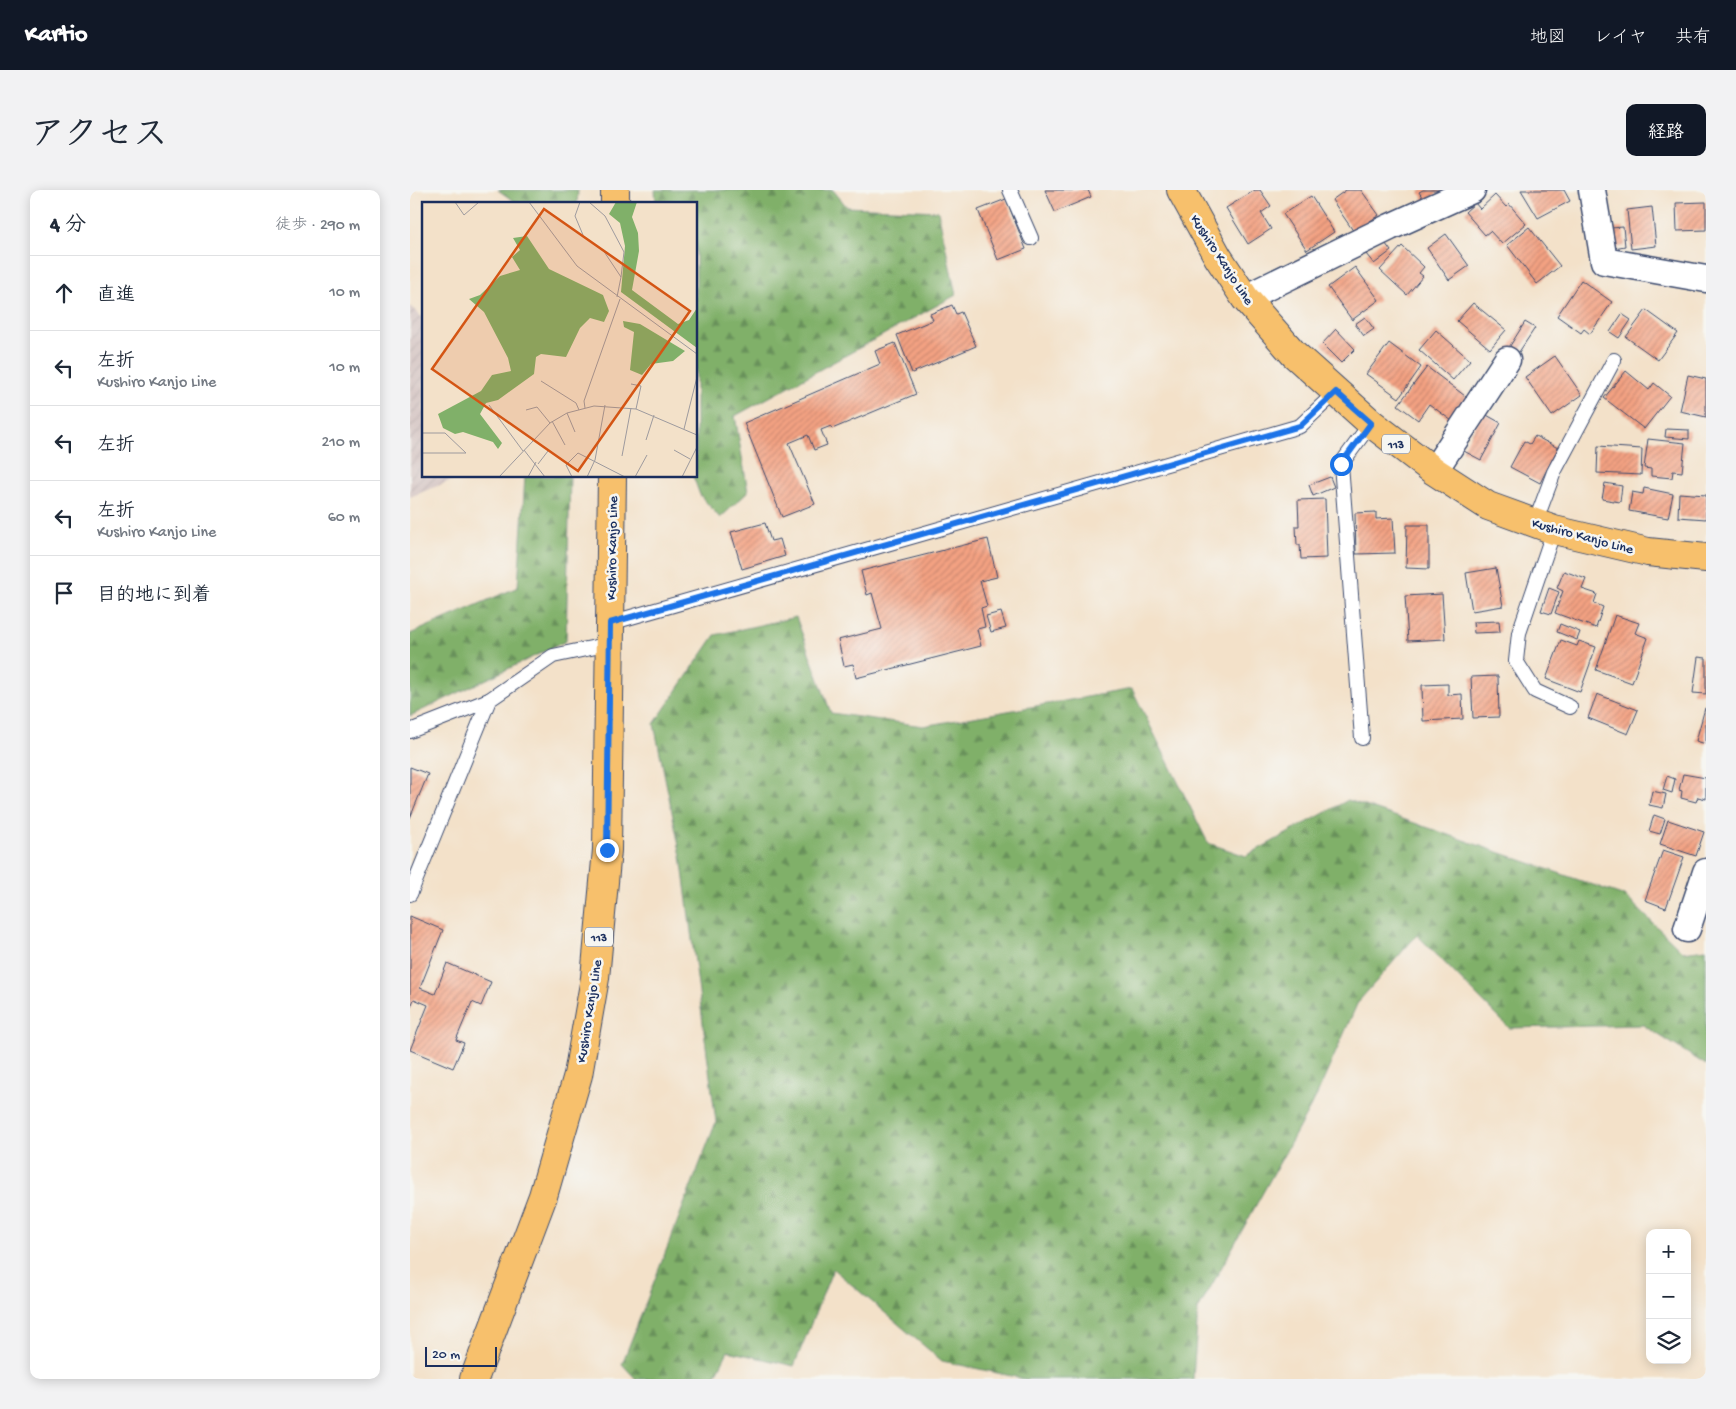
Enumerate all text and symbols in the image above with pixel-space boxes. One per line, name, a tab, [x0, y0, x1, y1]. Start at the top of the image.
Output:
text: Kartio	[25, 21, 88, 50]
text: 地図	[1530, 28, 1566, 49]
text: レイヤ	[1594, 28, 1647, 49]
text: 共有	[1675, 28, 1711, 49]
button: 経路	[1626, 104, 1706, 156]
text: アクセス	[30, 117, 168, 158]
inset map	[422, 202, 698, 478]
street label: Kushiro Kanjo Line	[1185, 212, 1257, 309]
text: 4 分	[50, 214, 86, 239]
text: 徒歩 · 290 m	[275, 217, 360, 236]
icon: ahead	[50, 279, 78, 307]
text: 10 m	[329, 284, 360, 303]
text: 直進	[97, 285, 135, 308]
text: 左折	[97, 351, 135, 374]
icon: left	[50, 354, 78, 382]
text: 10 m	[329, 359, 360, 378]
text: Kushiro Kanjo Line	[97, 374, 216, 393]
icon: left	[50, 429, 78, 457]
text: 210 m	[321, 434, 360, 453]
road number: 113	[1382, 434, 1410, 454]
text: 左折	[97, 435, 135, 458]
route start	[1330, 453, 1353, 476]
street label: Kushiro Kanjo Line	[604, 495, 623, 600]
text: 左折	[97, 501, 135, 524]
icon: left	[50, 504, 78, 532]
text: 60 m	[328, 509, 360, 528]
street label: Kushiro Kanjo Line	[1530, 516, 1636, 559]
text: Kushiro Kanjo Line	[97, 524, 216, 543]
icon: arrive	[50, 579, 78, 607]
text: 目的地に到着	[97, 585, 211, 608]
route end	[596, 839, 619, 862]
road number: 113	[585, 928, 613, 946]
street label: Kushiro Kanjo Line	[574, 958, 607, 1064]
map controls	[1646, 1229, 1691, 1364]
button: +	[1646, 1229, 1691, 1274]
button: −	[1646, 1274, 1691, 1319]
button: layers	[1646, 1319, 1691, 1364]
scale bar	[425, 1344, 498, 1367]
text: 20 m	[432, 1347, 460, 1364]

